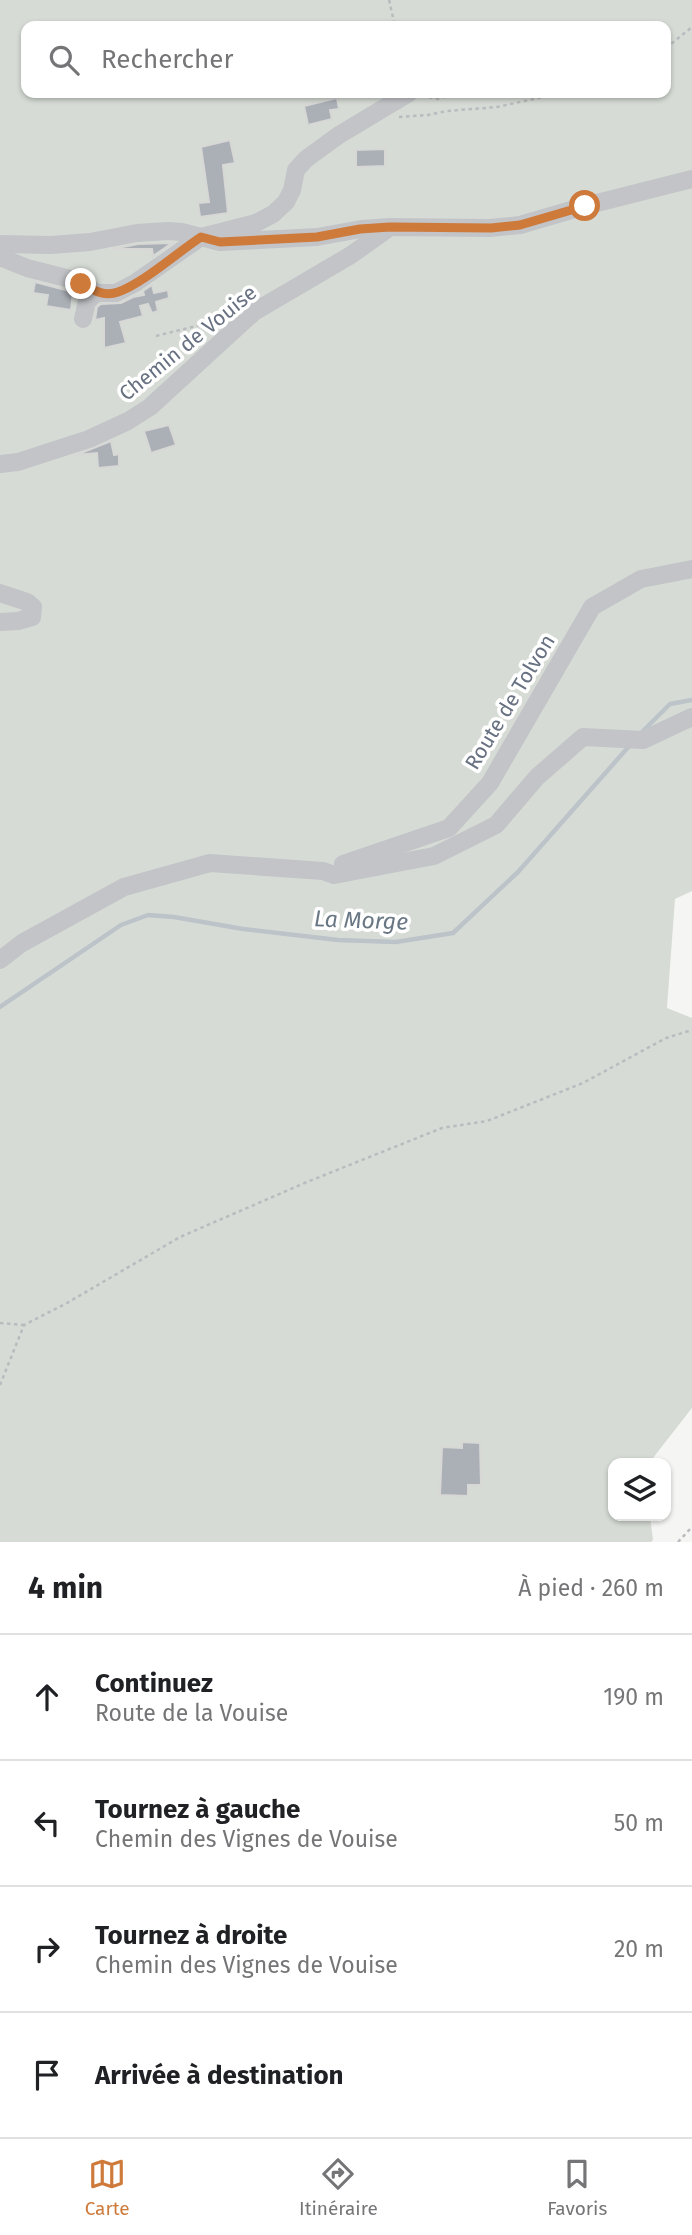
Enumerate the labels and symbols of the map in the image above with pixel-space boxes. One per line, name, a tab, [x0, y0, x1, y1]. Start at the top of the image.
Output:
route start	[569, 190, 600, 221]
route end	[65, 268, 96, 299]
street label: Chemin de Vouise	[114, 280, 262, 406]
street label: Route de Tolvon	[459, 630, 561, 774]
water label: La Morge	[313, 904, 409, 936]

